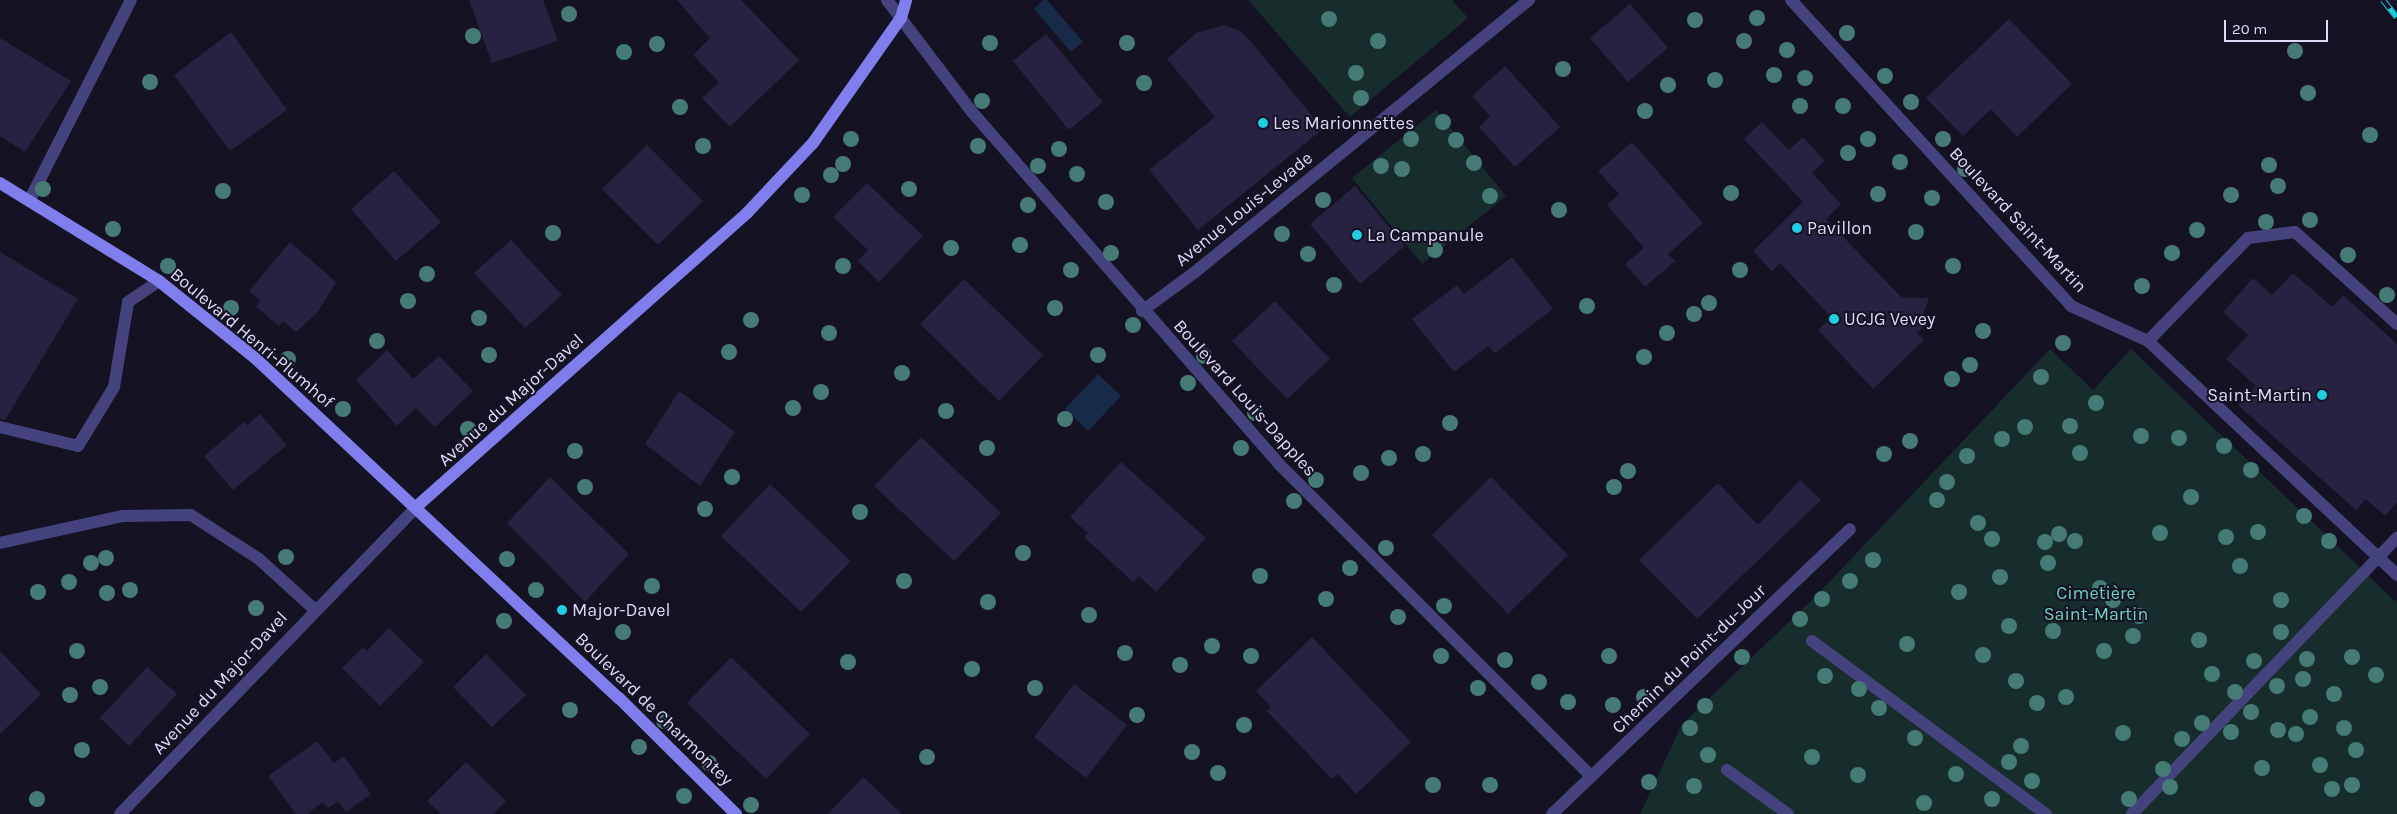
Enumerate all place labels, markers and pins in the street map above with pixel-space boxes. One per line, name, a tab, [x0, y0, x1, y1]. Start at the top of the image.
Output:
place label: Les Marionnettes	[1273, 112, 1414, 134]
marker: Les Marionnettes	[1257, 117, 1269, 129]
place label: Pavillon	[1807, 217, 1872, 239]
marker: Pavillon	[1791, 222, 1803, 234]
place label: La Campanule	[1367, 224, 1484, 246]
marker: La Campanule	[1351, 229, 1363, 241]
place label: UCJG Vevey	[1844, 308, 1935, 330]
marker: UCJG Vevey	[1828, 313, 1840, 325]
place label: Saint-Martin	[2207, 384, 2312, 406]
marker: Saint-Martin	[2316, 389, 2328, 401]
place label: Major-Davel	[572, 599, 671, 621]
marker: Major-Davel	[556, 604, 568, 616]

